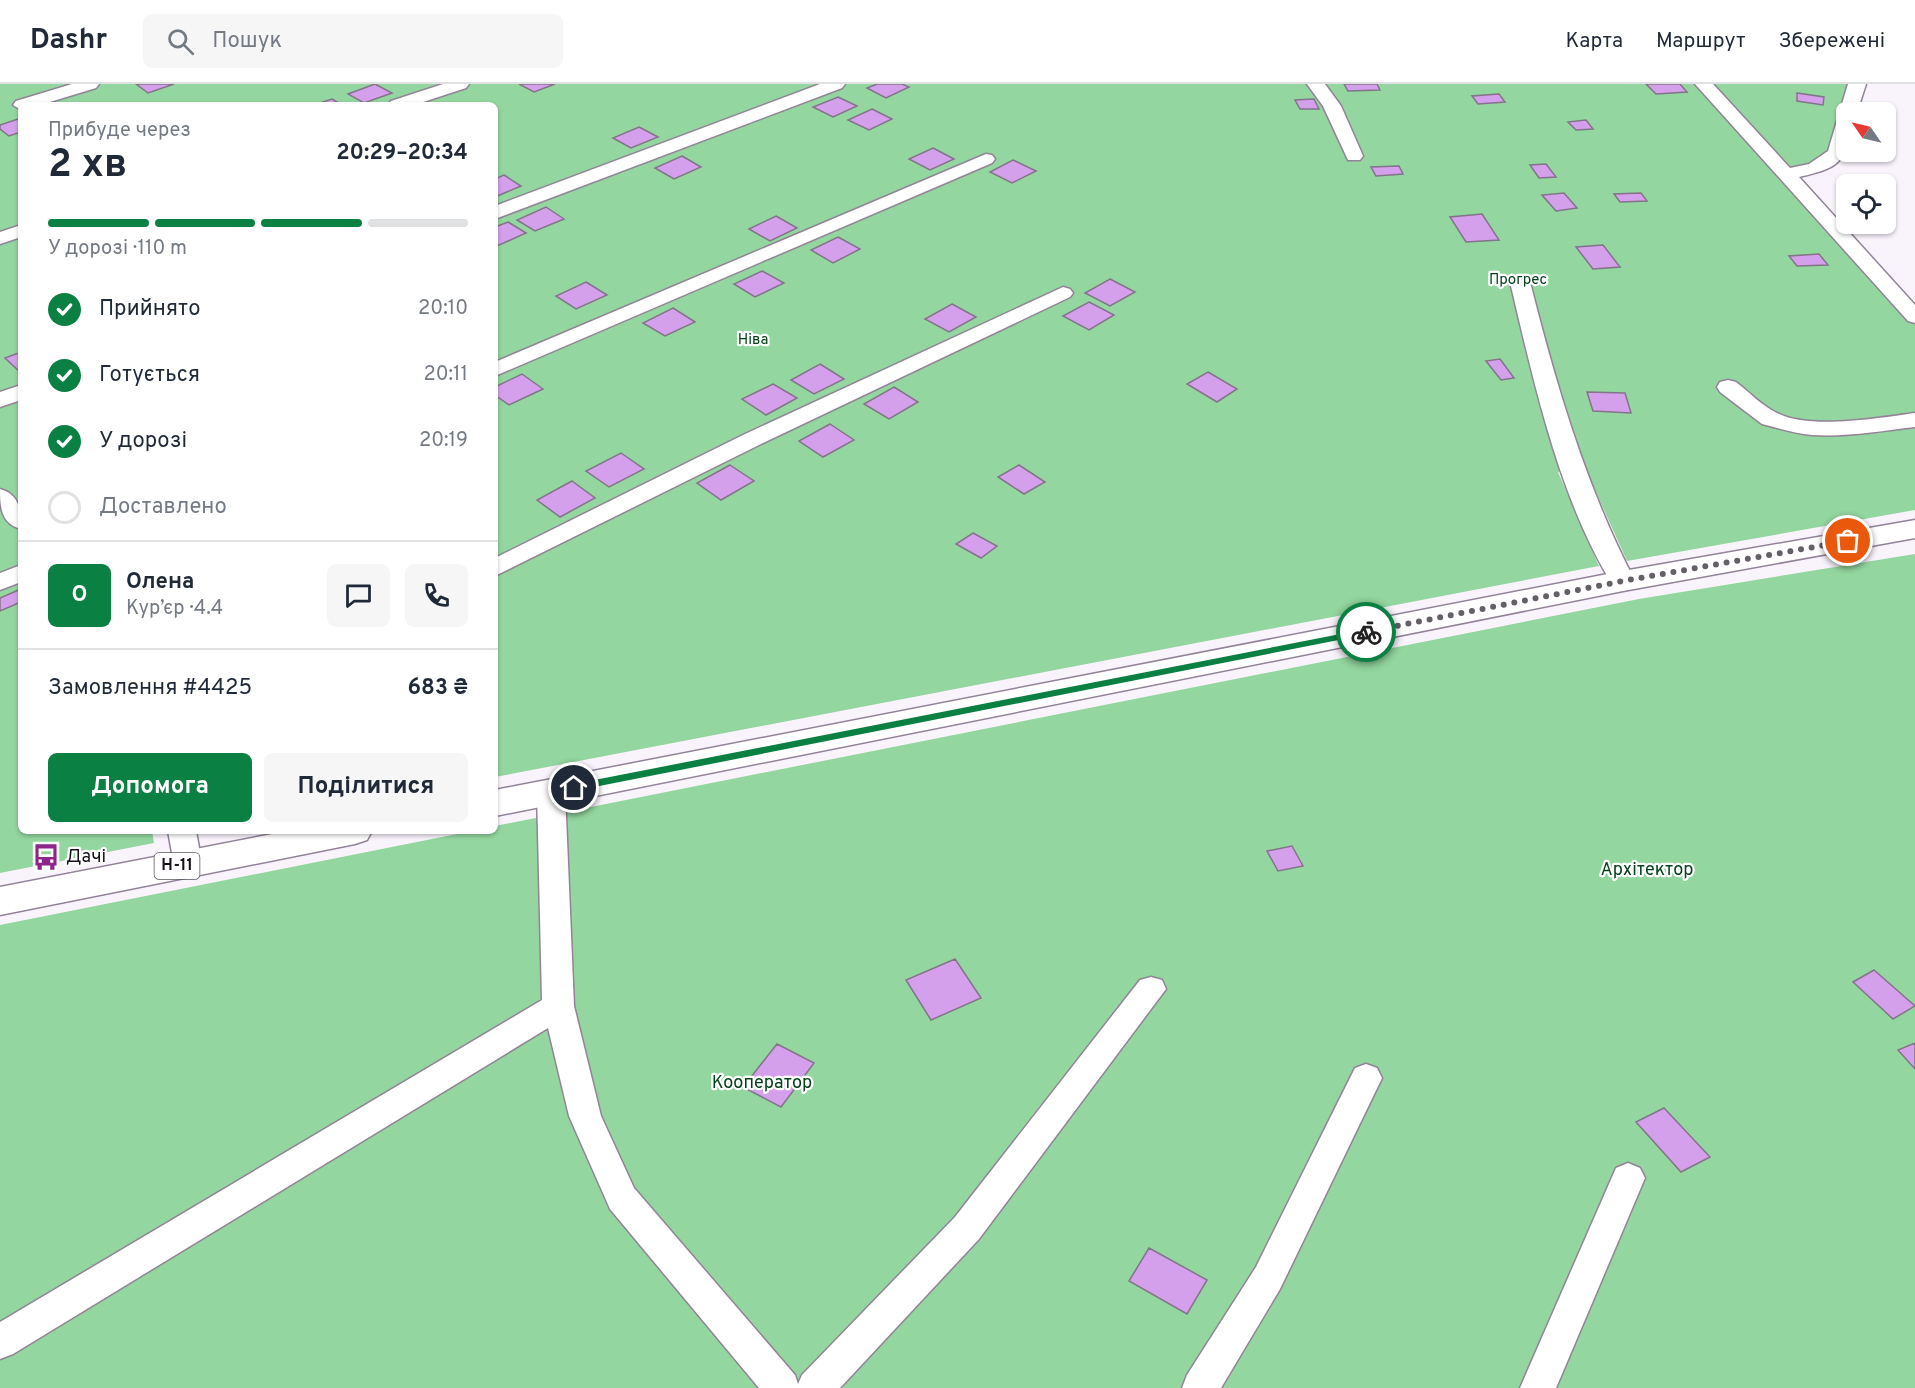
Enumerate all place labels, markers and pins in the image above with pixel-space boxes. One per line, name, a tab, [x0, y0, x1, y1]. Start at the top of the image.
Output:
pin	[1822, 515, 1873, 566]
pin	[548, 762, 599, 813]
bus stop icon: Дачі	[31, 842, 61, 872]
place label: Дачі	[66, 846, 106, 869]

